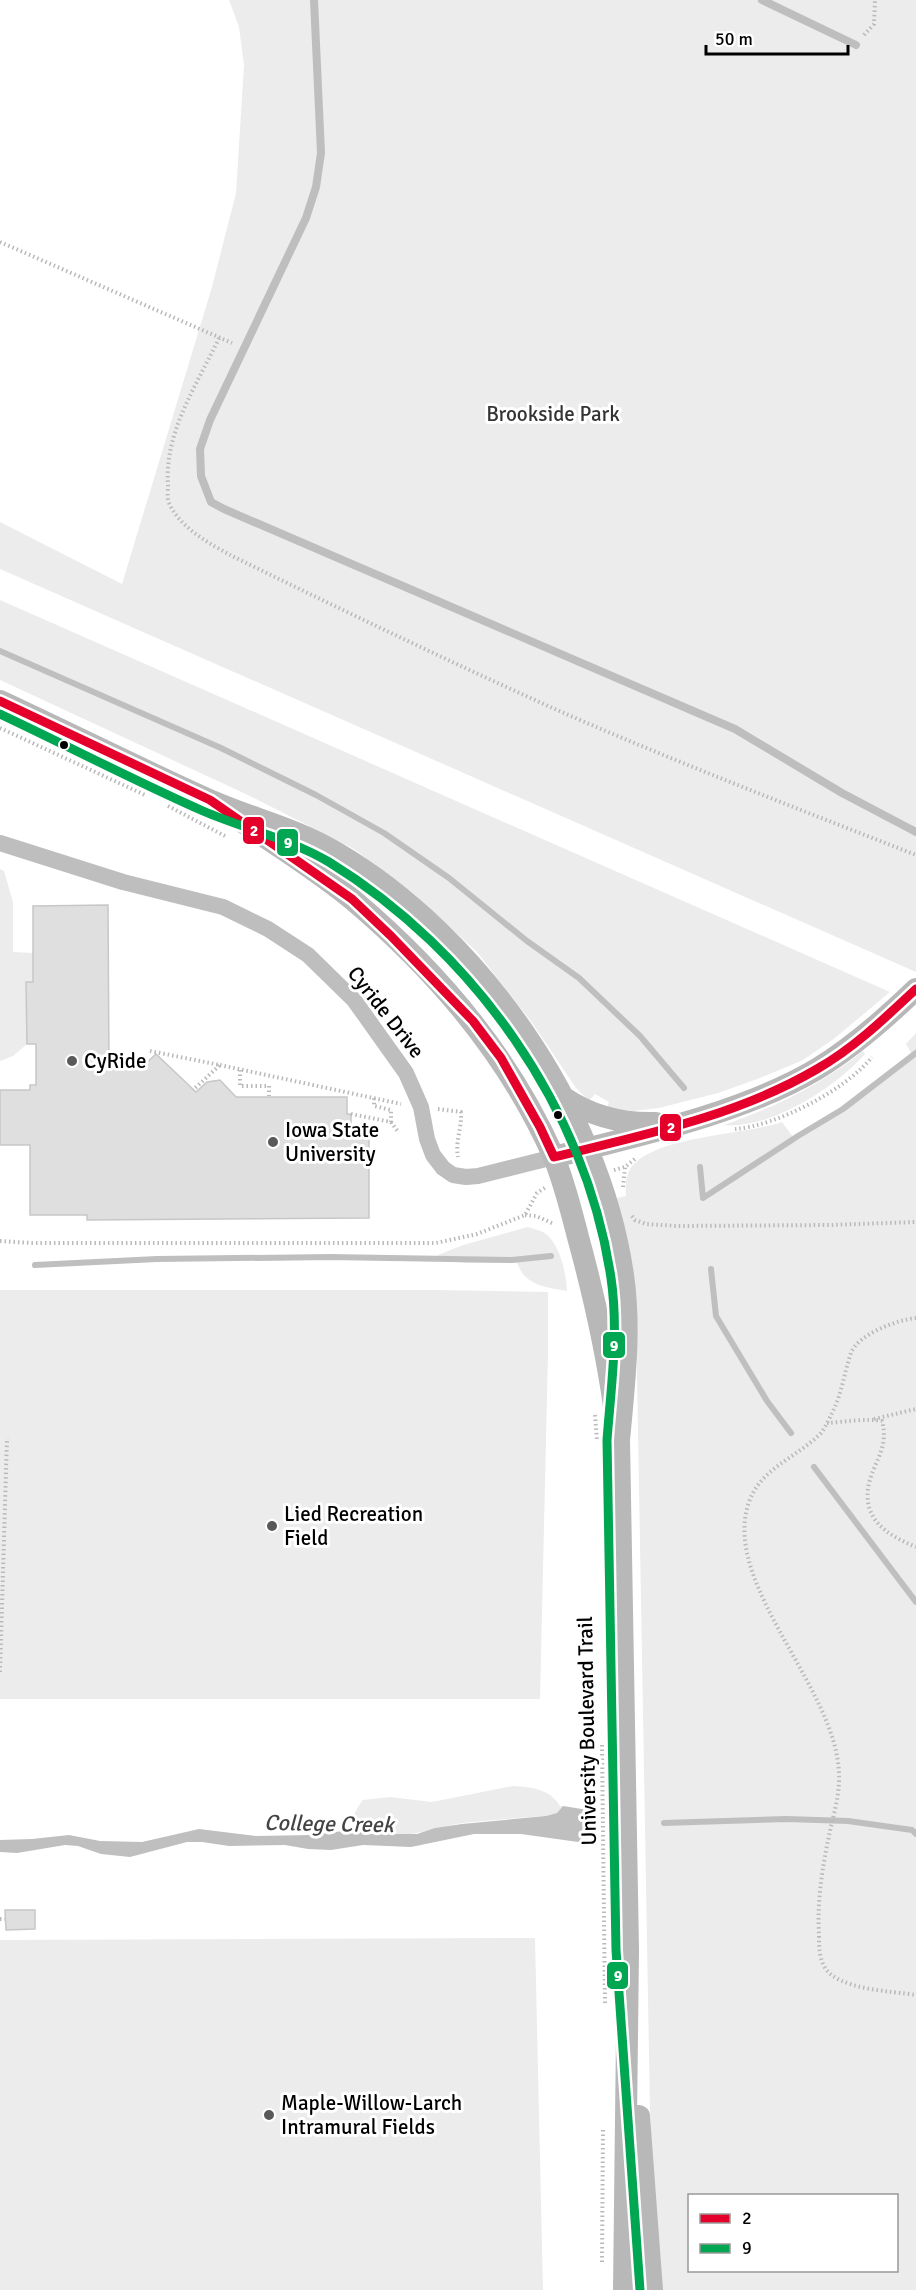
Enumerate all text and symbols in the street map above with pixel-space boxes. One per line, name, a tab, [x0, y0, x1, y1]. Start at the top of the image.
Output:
scale bar	[706, 18, 848, 56]
text: 50 m	[715, 28, 753, 50]
park label: Brookside Park	[486, 401, 620, 427]
unlabelled marker	[58, 739, 70, 751]
line badge: 2	[242, 816, 265, 845]
text: 2	[250, 821, 258, 841]
line badge: 9	[276, 828, 299, 857]
text: 9	[284, 833, 293, 853]
street label: Cyride Drive	[342, 961, 430, 1063]
place label: CyRide	[84, 1048, 146, 1074]
marker: CyRide	[65, 1054, 79, 1068]
unlabelled marker	[552, 1109, 564, 1121]
line badge: 2	[659, 1113, 682, 1142]
place label: Iowa State University	[285, 1117, 379, 1167]
text: 2	[667, 1118, 675, 1138]
marker: Iowa State University	[266, 1135, 280, 1149]
line badge: 9	[602, 1331, 626, 1359]
text: 9	[610, 1336, 619, 1356]
place label: Lied Recreation Field	[284, 1501, 423, 1551]
marker: Lied Recreation Field	[265, 1519, 279, 1533]
street label: University Boulevard Trail	[572, 1616, 602, 1846]
water label: College Creek	[264, 1809, 396, 1838]
line badge: 9	[606, 1961, 629, 1990]
text: 9	[614, 1966, 623, 1986]
place label: Maple-Willow-Larch Intramural Fields	[281, 2090, 462, 2140]
marker: Maple-Willow-Larch Intramural Fields	[262, 2108, 276, 2122]
legend	[688, 2194, 898, 2272]
text: 2	[742, 2207, 752, 2229]
text: 9	[742, 2237, 752, 2259]

